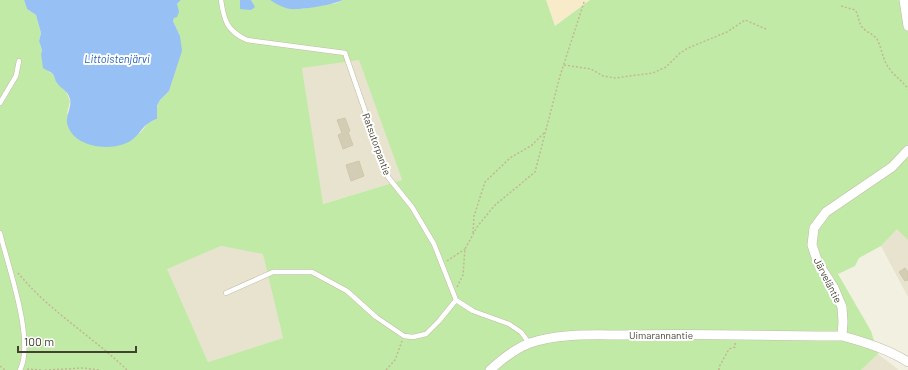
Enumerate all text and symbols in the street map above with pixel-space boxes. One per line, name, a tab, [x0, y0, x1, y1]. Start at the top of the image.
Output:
water label: Littoistenjärvi	[84, 52, 150, 65]
street label: Ratsutorpantie	[360, 111, 394, 177]
street label: Järveläntie	[812, 255, 844, 305]
scale bar	[18, 328, 136, 354]
street label: Uimarannantie	[629, 329, 693, 341]
text: 100 m	[24, 334, 54, 348]

